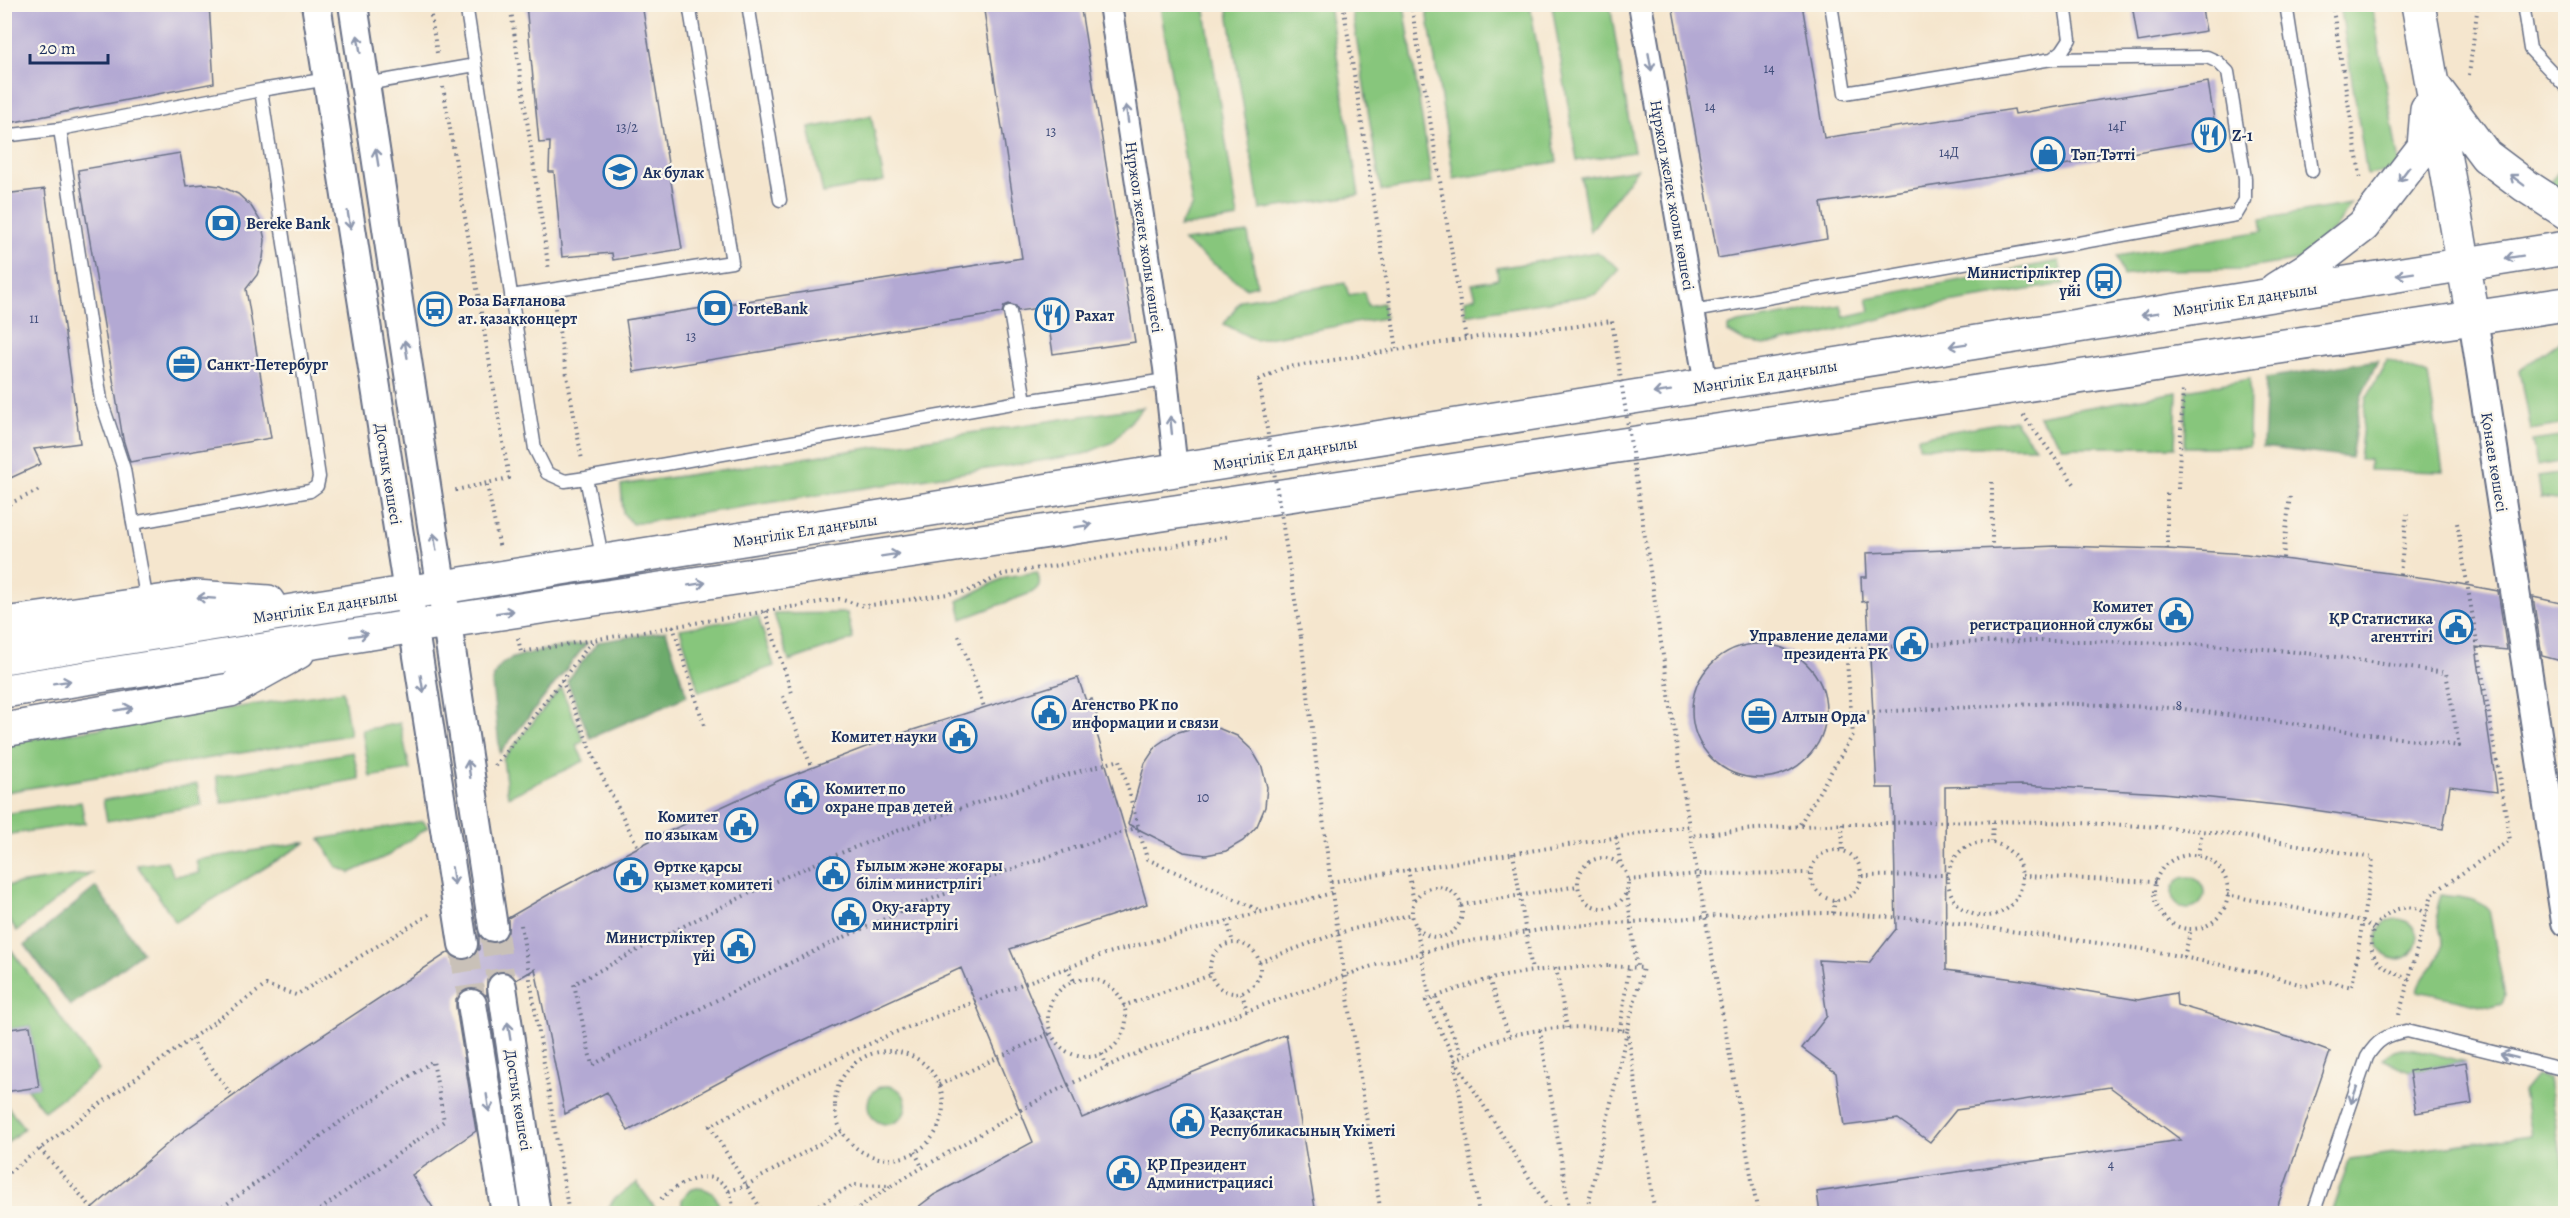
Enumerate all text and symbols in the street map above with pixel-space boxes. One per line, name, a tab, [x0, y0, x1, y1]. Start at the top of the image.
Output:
scale bar	[30, 27, 108, 65]
one-way arrow	[353, 35, 364, 55]
text: 20 m	[39, 36, 76, 60]
one-way arrow	[1645, 52, 1656, 71]
house number: 14	[1763, 59, 1775, 78]
house number: 14	[1704, 97, 1716, 116]
street label: Нұржол желек жолы көшесі	[1644, 98, 1700, 292]
one-way arrow	[1121, 105, 1132, 124]
house number: 14Г	[2108, 117, 2126, 136]
restaurant icon: Z-1	[2191, 117, 2227, 153]
house number: 13/2	[616, 118, 638, 137]
house number: 13	[1046, 122, 1056, 141]
place label: Z-1	[2232, 125, 2253, 147]
shop icon: Тәп-Тәтті	[2030, 136, 2066, 172]
street label: Нұржол желек жолы көшесі	[1120, 140, 1168, 334]
house number: 14Д	[1939, 143, 1959, 162]
place label: Тәп-Тәтті	[2071, 144, 2136, 166]
one-way arrow	[371, 147, 382, 167]
school or university icon: Ак булак	[602, 154, 638, 190]
place label: Ак булак	[642, 162, 705, 184]
one-way arrow	[2398, 165, 2410, 181]
one-way arrow	[2509, 173, 2525, 186]
bank icon: Bereke Bank	[205, 205, 241, 241]
one-way arrow	[344, 210, 355, 230]
place label: Bereke Bank	[246, 213, 331, 235]
one-way arrow	[2505, 251, 2525, 262]
place label: Министірліктер үйі	[1967, 262, 2081, 302]
bus stop icon: Министірліктер үйі	[2086, 263, 2122, 299]
one-way arrow	[2396, 268, 2416, 279]
street label: Мәңгілік Ел даңғылы	[2171, 278, 2319, 322]
place label: Роза Бағланова ат. қазақконцерт	[458, 290, 578, 330]
bank icon: ForteBank	[697, 290, 733, 326]
bus stop icon: Роза Бағланова ат. қазақконцерт	[417, 291, 453, 327]
restaurant icon: Рахат	[1034, 297, 1070, 333]
place label: ForteBank	[738, 298, 809, 320]
place label: Рахат	[1075, 305, 1115, 327]
house number: 11	[29, 309, 39, 328]
one-way arrow	[2141, 309, 2161, 320]
house number: 13	[686, 327, 696, 346]
one-way arrow	[400, 340, 411, 360]
one-way arrow	[1949, 340, 1968, 351]
office icon: Санкт-Петербург	[166, 346, 202, 382]
place label: Санкт-Петербург	[207, 354, 328, 376]
street label: Мәңгілік Ел даңғылы	[1691, 355, 1839, 399]
one-way arrow	[1652, 387, 1672, 398]
street label: Қонаев көшесі	[2475, 411, 2513, 514]
one-way arrow	[1165, 415, 1176, 435]
street label: Достық көшесі	[369, 422, 407, 527]
street label: Мәңгілік Ел даңғылы	[1211, 432, 1359, 476]
street label: Мәңгілік Ел даңғылы	[731, 509, 879, 553]
one-way arrow	[1073, 520, 1093, 531]
one-way arrow	[429, 533, 440, 553]
one-way arrow	[880, 549, 900, 560]
one-way arrow	[687, 578, 707, 589]
street label: Мәңгілік Ел даңғылы	[251, 585, 399, 629]
one-way arrow	[196, 592, 216, 603]
place label: Комитет регистрационной службы	[1969, 596, 2154, 636]
public building icon: Комитет регистрационной службы	[2158, 597, 2194, 633]
one-way arrow	[494, 607, 514, 618]
place label: ҚР Статистика агенттігі	[2329, 608, 2433, 648]
public building icon: ҚР Статистика агенттігі	[2438, 609, 2474, 645]
place label: Управление делами президента РК	[1750, 625, 1888, 665]
public building icon: Управление делами президента РК	[1893, 626, 1929, 662]
one-way arrow	[348, 629, 368, 640]
one-way arrow	[416, 674, 427, 693]
one-way arrow	[52, 676, 72, 687]
place label: Агенство РК по информации и связи	[1071, 694, 1219, 734]
public building icon: Агенство РК по информации и связи	[1031, 695, 1067, 731]
house number: 8	[2176, 696, 2183, 715]
office icon: Алтын Орда	[1741, 698, 1777, 734]
one-way arrow	[114, 703, 134, 714]
place label: Алтын Орда	[1781, 706, 1867, 728]
public building icon: Комитет науки	[942, 718, 978, 754]
place label: Комитет науки	[831, 726, 937, 748]
one-way arrow	[463, 760, 474, 779]
place label: Комитет по охране прав детей	[825, 778, 953, 818]
public building icon: Комитет по охране прав детей	[784, 779, 820, 815]
house number: 10	[1197, 788, 1209, 807]
place label: Комитет по языкам	[645, 806, 719, 846]
public building icon: Комитет по языкам	[723, 807, 759, 843]
place label: Ғылым және жоғары білім министрлігі	[856, 855, 1003, 895]
place label: Өртке қарсы қызмет комитеті	[654, 856, 773, 896]
public building icon: Ғылым және жоғары білім министрлігі	[815, 856, 851, 892]
public building icon: Өртке қарсы қызмет комитеті	[613, 857, 649, 893]
one-way arrow	[448, 866, 459, 886]
place label: Оқу-ағарту министрлігі	[872, 896, 959, 936]
public building icon: Оқу-ағарту министрлігі	[831, 897, 867, 933]
place label: Министрліктер үйі	[606, 927, 715, 967]
public building icon: Министрліктер үйі	[720, 928, 756, 964]
one-way arrow	[503, 1022, 514, 1041]
street label: Достық көшесі	[499, 1048, 537, 1153]
one-way arrow	[2500, 1050, 2519, 1062]
one-way arrow	[2348, 1085, 2359, 1104]
one-way arrow	[483, 1093, 494, 1113]
place label: Қазақстан Республикасының Үкіметі	[1210, 1102, 1396, 1142]
public building icon: Қазақстан Республикасының Үкіметі	[1169, 1103, 1205, 1139]
place label: ҚР Президент Администрациясі	[1146, 1154, 1273, 1194]
public building icon: ҚР Президент Администрациясі	[1106, 1155, 1142, 1191]
house number: 4	[2108, 1155, 2114, 1174]

